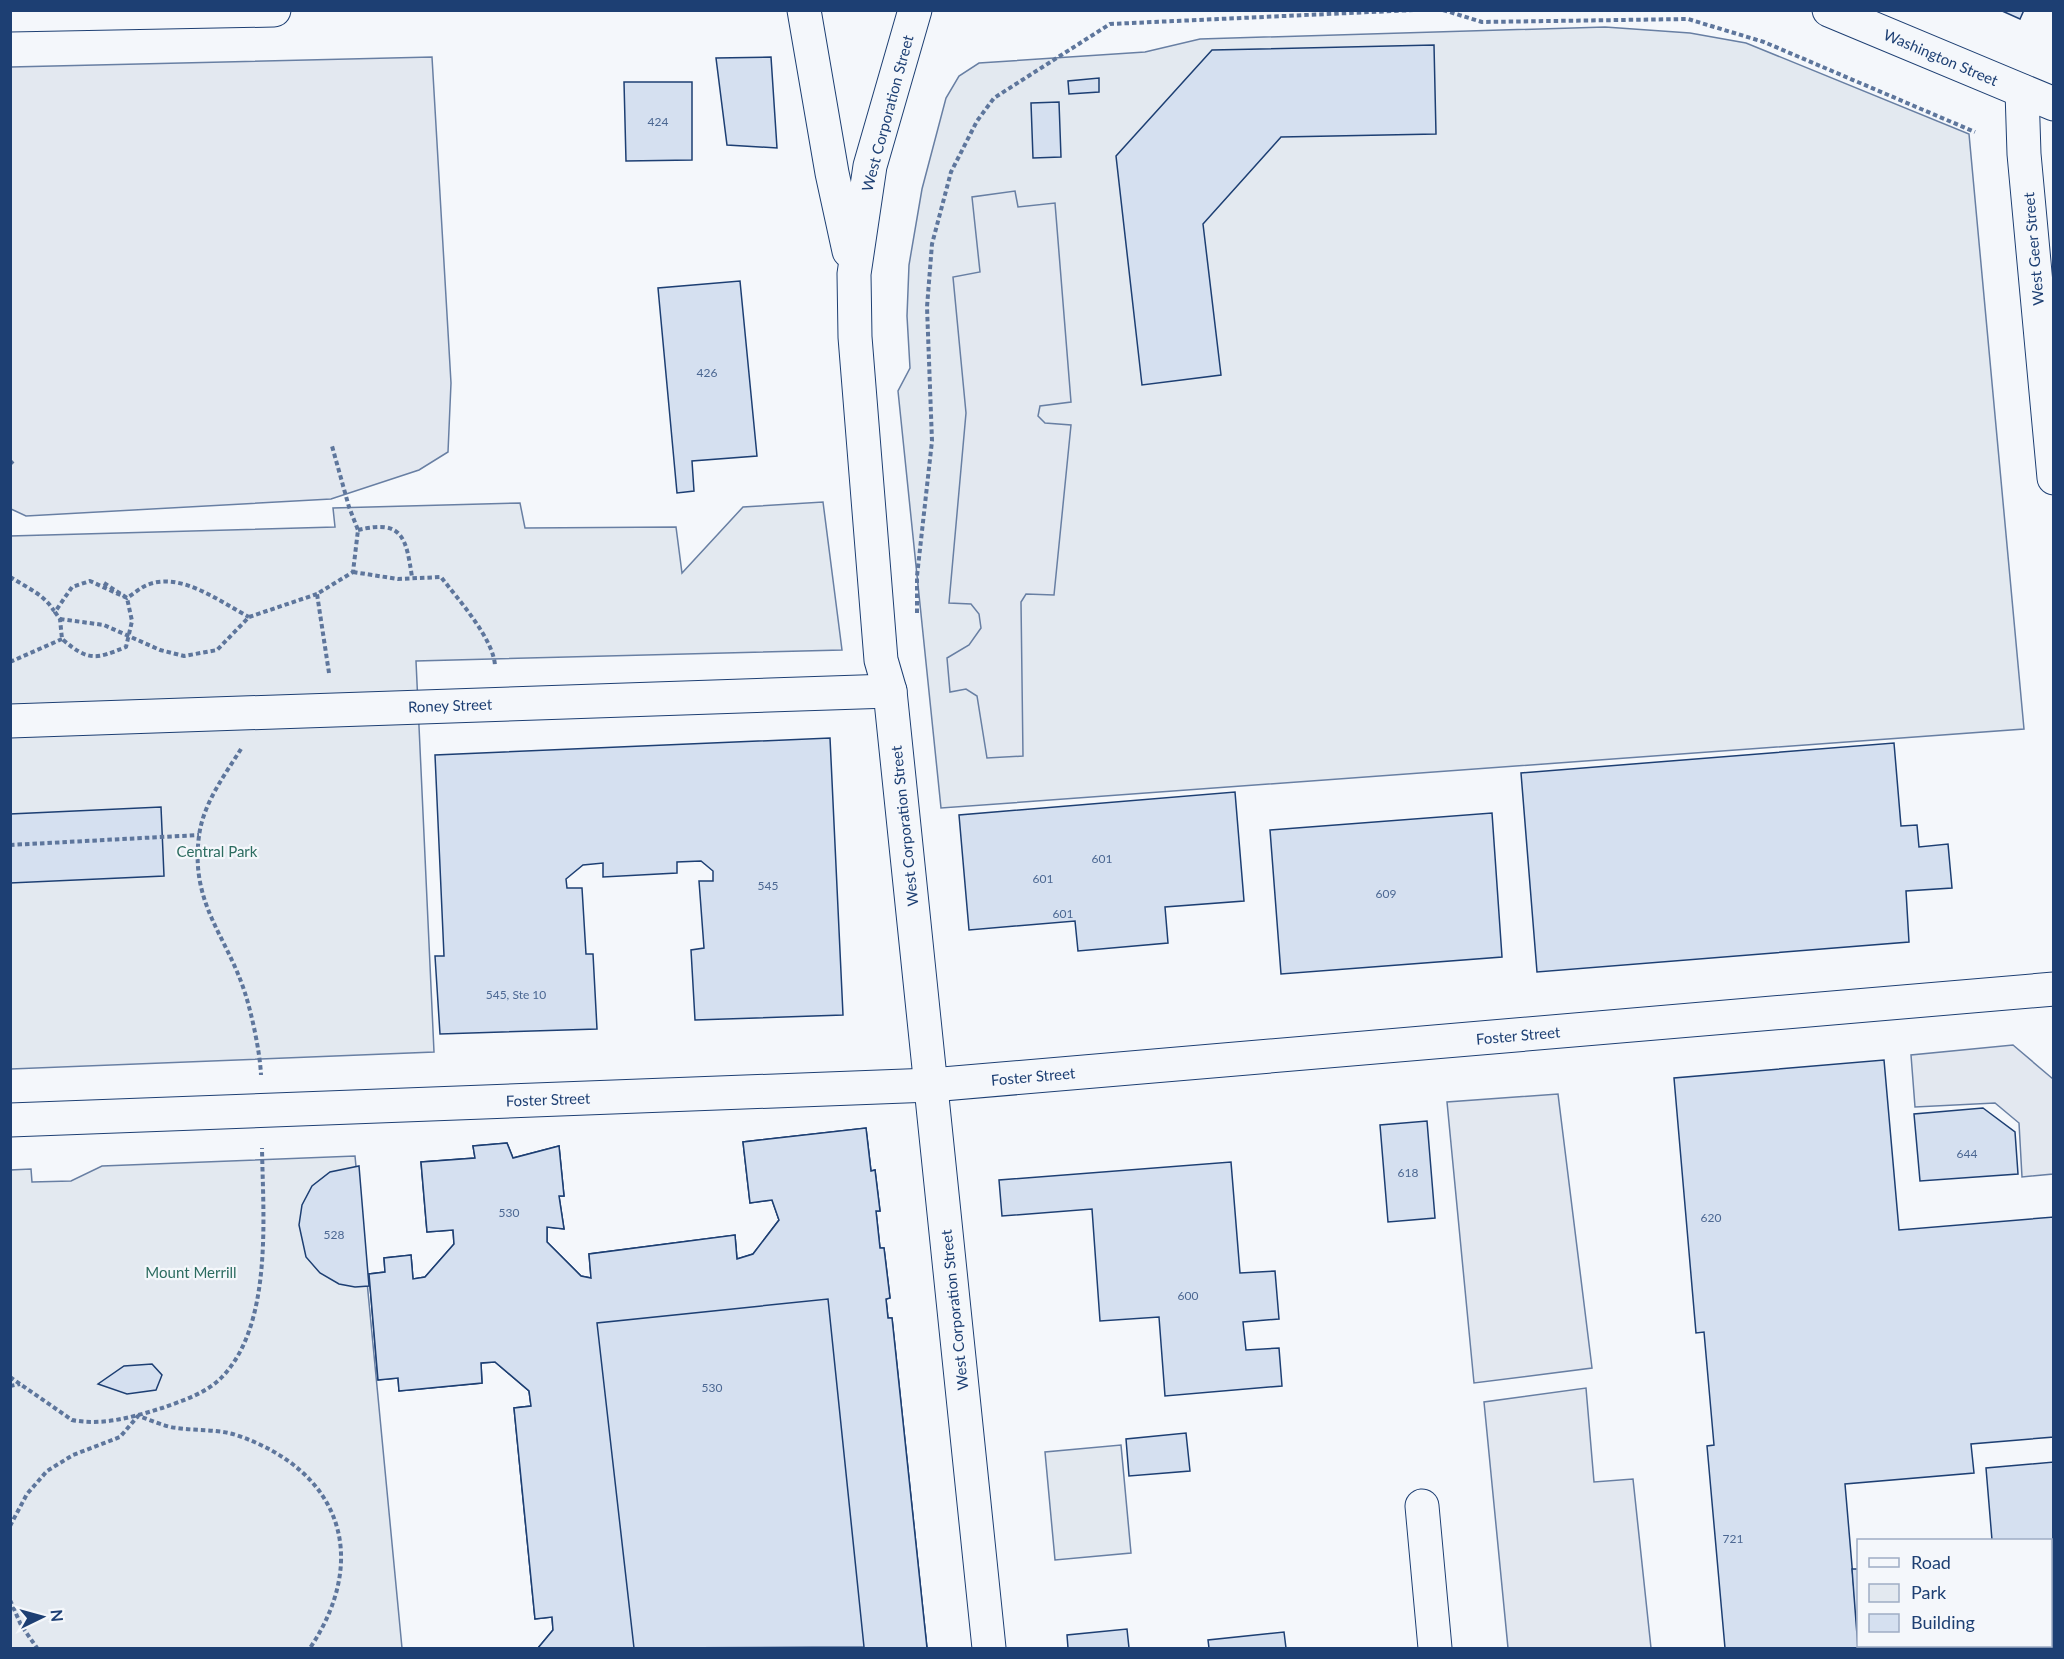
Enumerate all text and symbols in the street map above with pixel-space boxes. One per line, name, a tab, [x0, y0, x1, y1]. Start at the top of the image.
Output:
street label: Washington Street	[1881, 25, 2001, 89]
street label: West Corporation Street	[857, 32, 917, 193]
house number: 424	[648, 114, 668, 129]
street label: West Geer Street	[2019, 191, 2047, 306]
house number: 426	[697, 365, 717, 380]
street label: Roney Street	[408, 695, 493, 715]
street label: West Corporation Street	[887, 744, 921, 907]
park label: Central Park	[177, 842, 258, 860]
house number: 601	[1092, 851, 1112, 866]
house number: 601	[1033, 871, 1053, 886]
house number: 545	[758, 878, 778, 893]
house number: 609	[1376, 886, 1396, 901]
house number: 601	[1053, 906, 1073, 921]
house number: 545, Ste 10	[486, 987, 546, 1002]
street label: Foster Street	[1475, 1022, 1562, 1048]
street label: Foster Street	[990, 1063, 1077, 1089]
street label: Foster Street	[505, 1089, 591, 1109]
house number: 644	[1957, 1146, 1977, 1161]
house number: 618	[1398, 1165, 1418, 1180]
house number: 530	[499, 1205, 519, 1220]
house number: 620	[1701, 1210, 1721, 1225]
house number: 528	[324, 1227, 344, 1242]
street label: West Corporation Street	[937, 1228, 971, 1391]
park label: Mount Merrill	[145, 1263, 237, 1281]
house number: 600	[1178, 1288, 1198, 1303]
house number: 530	[702, 1380, 722, 1395]
house number: 721	[1723, 1531, 1743, 1546]
legend	[1857, 1539, 2052, 1647]
text: Road	[1911, 1551, 1951, 1573]
text: Park	[1911, 1581, 1947, 1603]
north arrow	[12, 1587, 72, 1647]
text: N	[47, 1609, 67, 1623]
text: Building	[1911, 1611, 1975, 1633]

